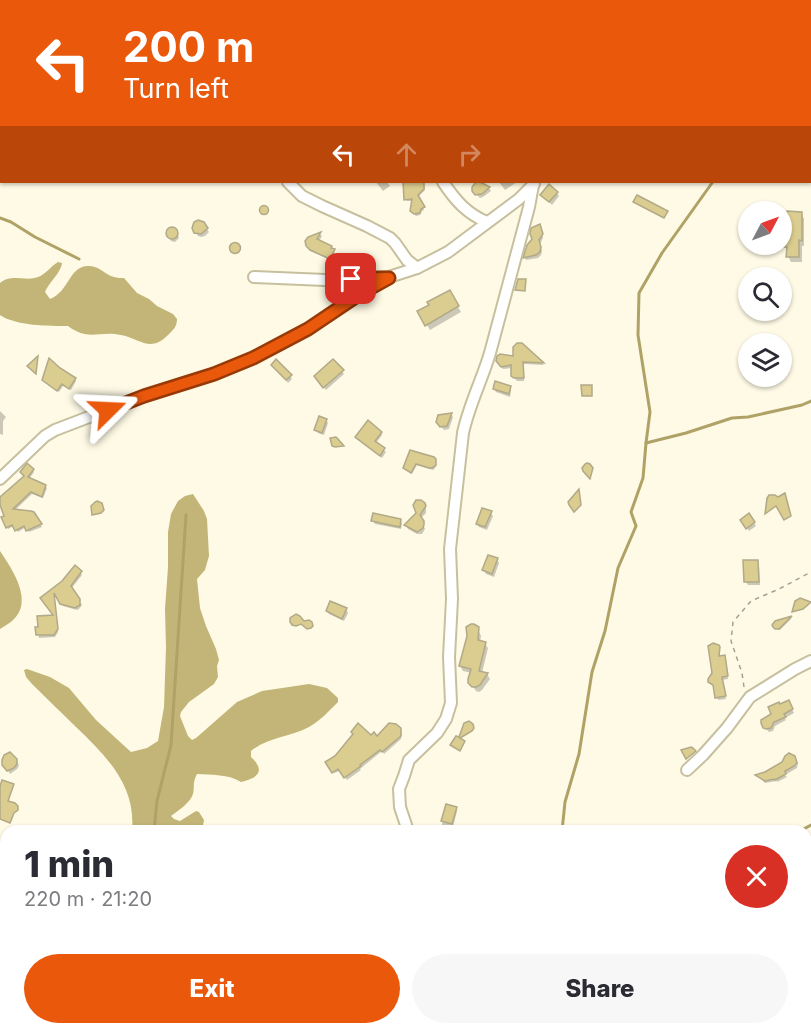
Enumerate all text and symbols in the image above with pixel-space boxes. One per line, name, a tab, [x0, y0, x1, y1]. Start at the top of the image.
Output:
text: 200 m	[123, 21, 254, 72]
icon: left	[24, 24, 102, 102]
text: Turn left	[123, 72, 229, 105]
icon: left	[327, 138, 360, 171]
icon: ahead	[390, 138, 423, 171]
icon: right	[453, 138, 486, 171]
north arrow	[738, 201, 792, 255]
map controls	[738, 201, 792, 387]
pin	[325, 253, 376, 304]
icon: arrive	[334, 262, 367, 295]
button: search	[738, 267, 792, 321]
button: layers	[738, 333, 792, 387]
position arrow	[76, 378, 140, 442]
text: 1 min	[24, 842, 114, 886]
button: close	[725, 845, 788, 908]
text: 220 m · 21:20	[24, 887, 152, 911]
button: Exit	[24, 954, 400, 1023]
button: Share	[412, 954, 788, 1023]

